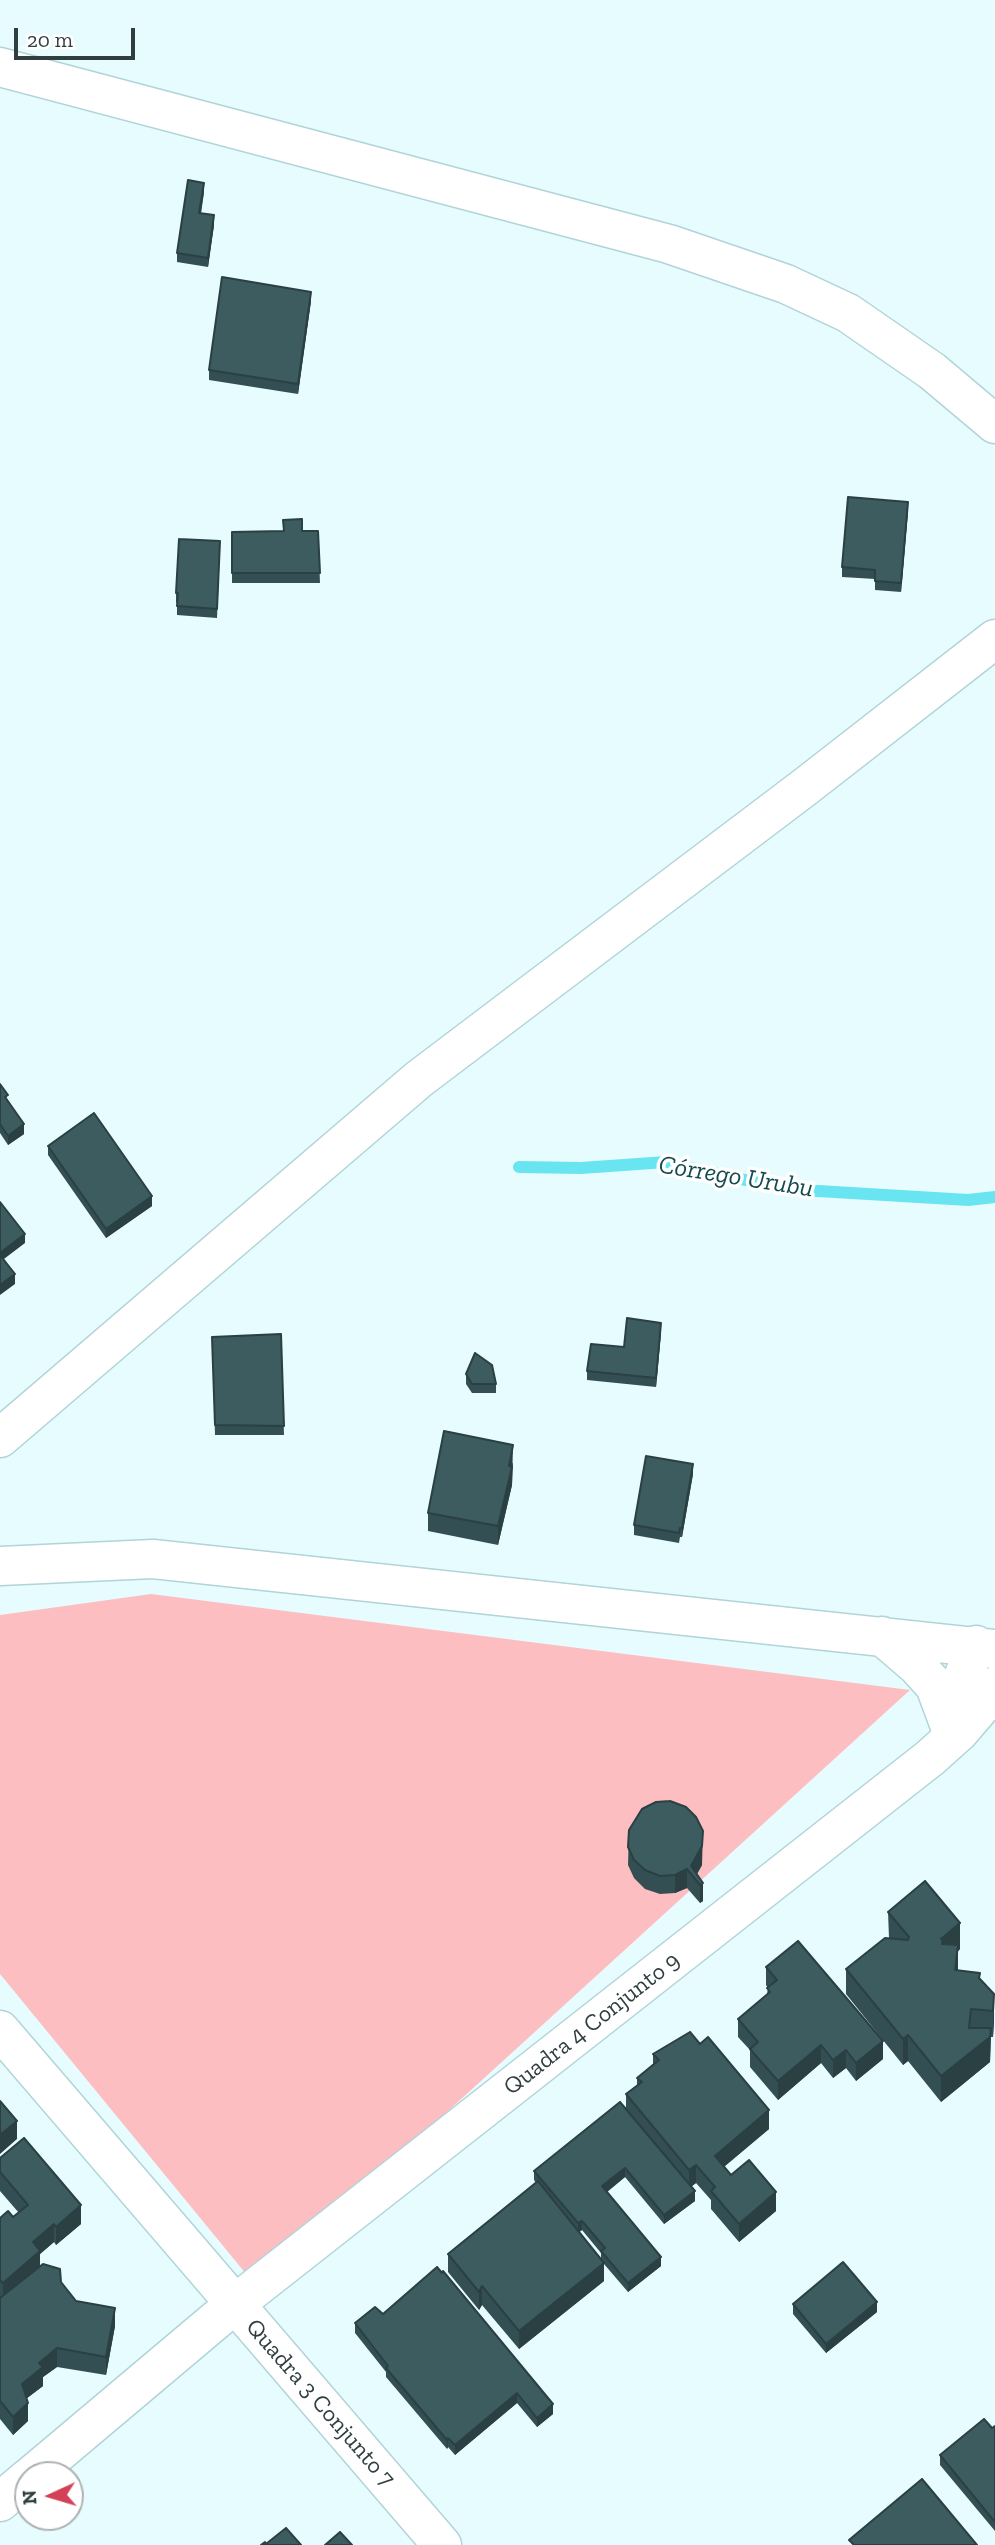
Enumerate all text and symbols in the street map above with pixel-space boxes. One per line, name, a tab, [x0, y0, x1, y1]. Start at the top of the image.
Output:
scale bar	[18, 14, 138, 58]
text: 20 m	[27, 27, 73, 52]
water label: Córrego Urubu	[656, 1149, 816, 1205]
street label: Quadra 4 Conjunto 9	[498, 1946, 686, 2102]
street label: Quadra 3 Conjunto 7	[239, 2313, 401, 2493]
north arrow	[14, 2461, 84, 2531]
text: N	[18, 2489, 42, 2505]

